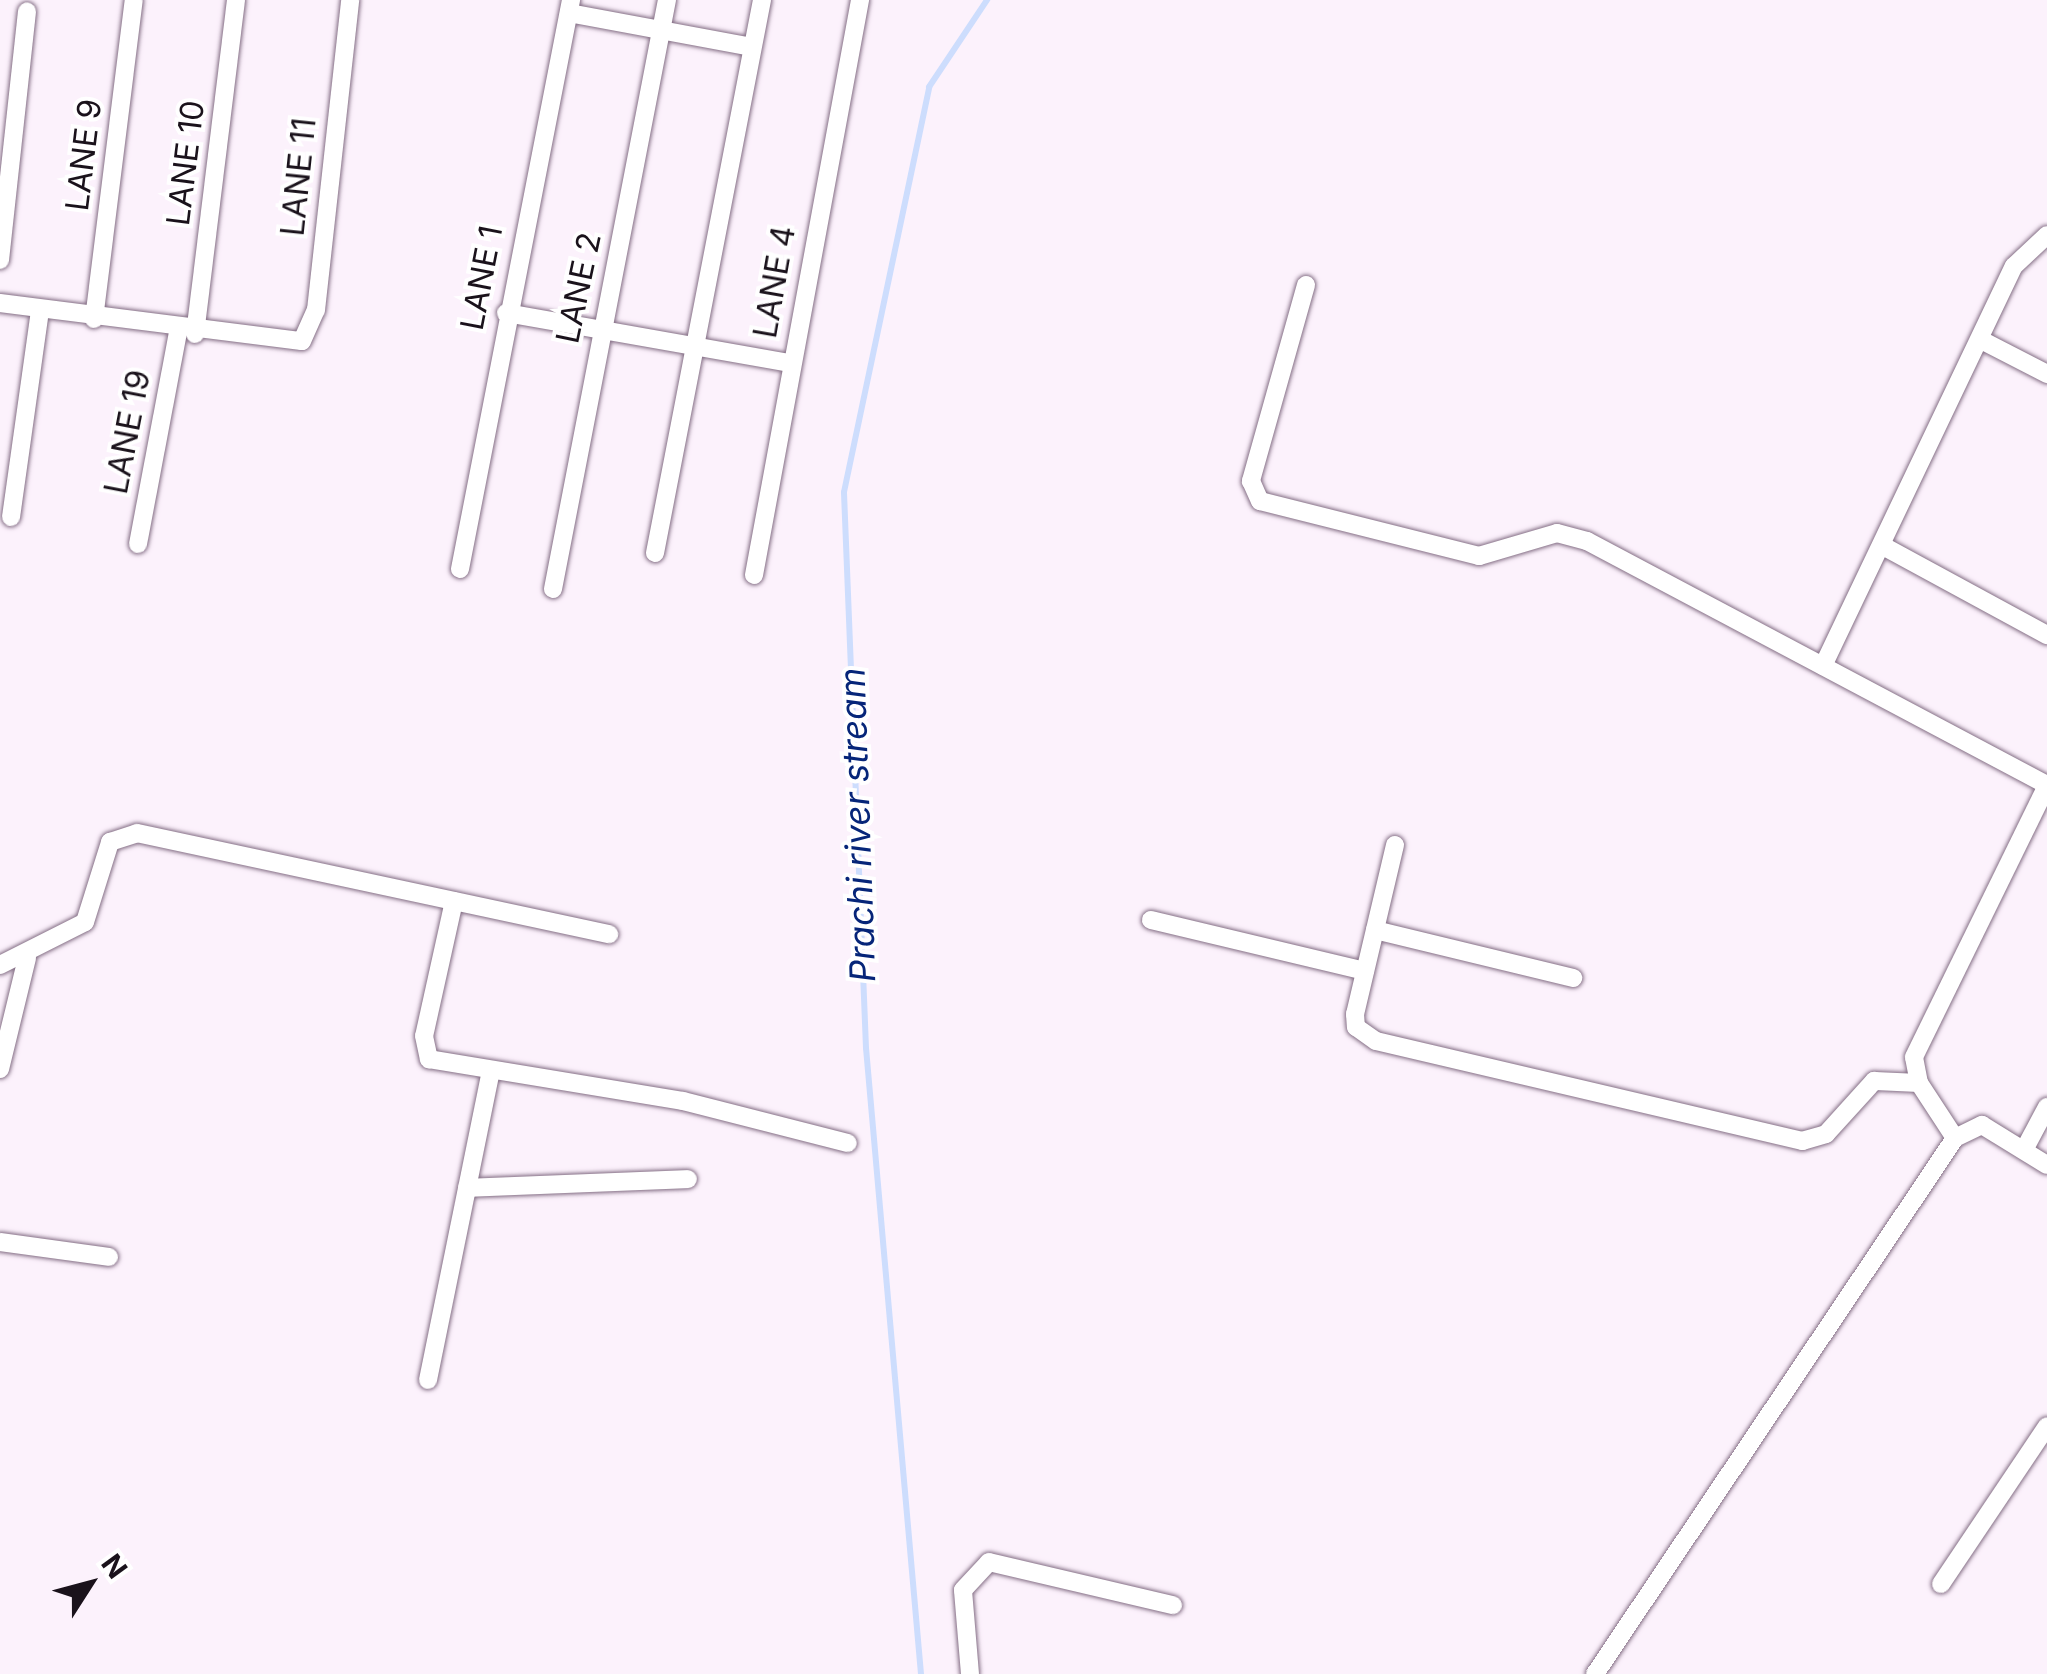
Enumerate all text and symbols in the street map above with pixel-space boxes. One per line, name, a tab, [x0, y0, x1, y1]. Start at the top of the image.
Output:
street label: LANE 9	[58, 97, 110, 213]
street label: LANE 10	[159, 98, 213, 228]
street label: LANE 11	[274, 116, 324, 238]
street label: LANE 1	[453, 223, 511, 333]
street label: LANE 4	[746, 223, 804, 341]
street label: LANE 2	[549, 229, 609, 347]
street label: LANE 19	[97, 367, 159, 497]
water label: Prachi river stream	[831, 667, 883, 983]
north arrow	[40, 1534, 140, 1634]
text: N	[94, 1548, 134, 1585]

